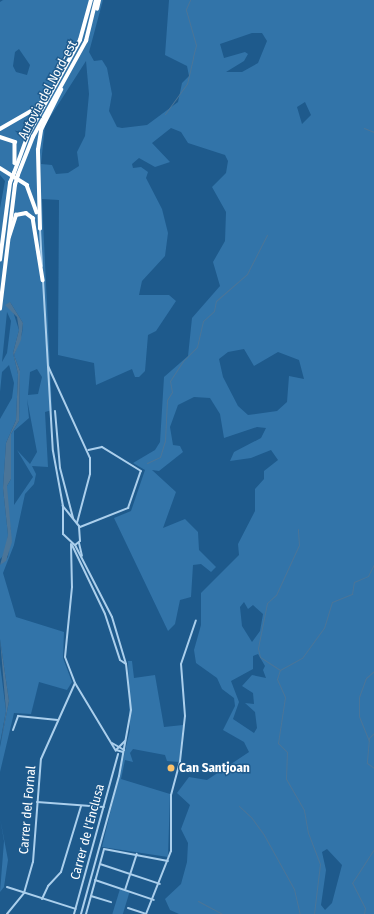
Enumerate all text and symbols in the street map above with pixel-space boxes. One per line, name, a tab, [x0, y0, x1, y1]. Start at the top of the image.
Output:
street label: Autovia del Nord-est	[15, 38, 81, 142]
place label: Can Santjoan	[179, 760, 250, 776]
marker: Can Santjoan	[166, 763, 176, 773]
street label: Carrer del Fornal	[16, 765, 40, 855]
street label: Carrer de l'Enclusa	[68, 782, 108, 882]

